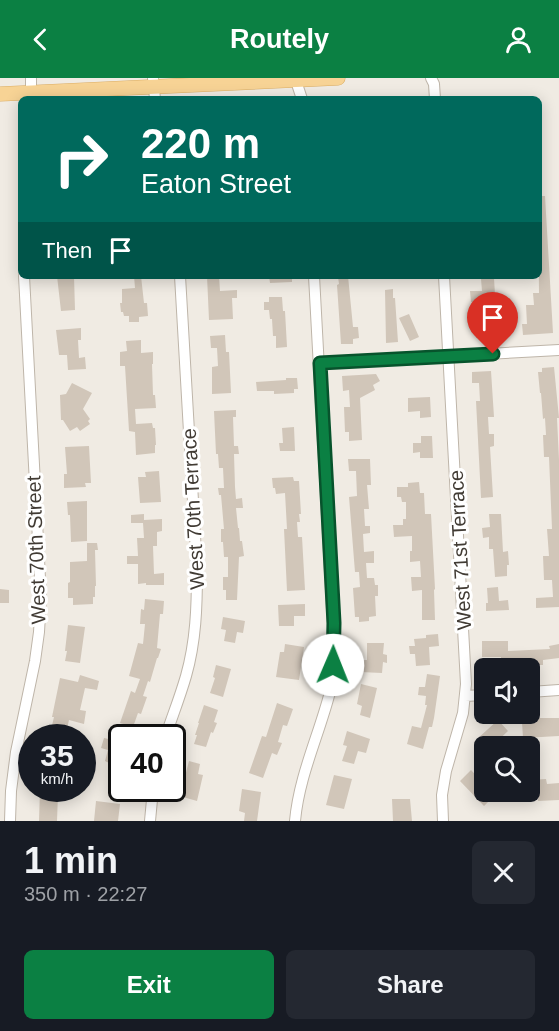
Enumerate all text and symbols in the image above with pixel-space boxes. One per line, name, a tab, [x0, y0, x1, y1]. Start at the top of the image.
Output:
icon: back	[24, 23, 57, 56]
icon: person	[502, 23, 535, 56]
text: Routely	[230, 24, 329, 54]
icon: right	[42, 120, 120, 198]
text: 220 m	[141, 120, 260, 167]
text: Eaton Street	[141, 169, 291, 199]
icon: arrive	[104, 234, 137, 267]
text: Then	[42, 238, 92, 263]
pin	[467, 292, 518, 354]
icon: arrive	[476, 301, 509, 334]
street label: West 70th Terrace	[178, 428, 208, 590]
street label: West 71st Terrace	[445, 469, 475, 631]
street label: West 70th Street	[22, 475, 50, 625]
position arrow	[301, 633, 365, 697]
map controls	[474, 658, 540, 802]
button: sound	[474, 658, 540, 724]
speed limit sign: 40	[108, 724, 186, 802]
button: search	[474, 736, 540, 802]
text: 35	[40, 739, 74, 772]
text: km/h	[41, 770, 73, 787]
text: 1 min	[24, 840, 118, 881]
button: close	[472, 841, 535, 904]
text: 350 m · 22:27	[24, 883, 147, 905]
button: Exit	[24, 950, 274, 1019]
button: Share	[286, 950, 535, 1019]

